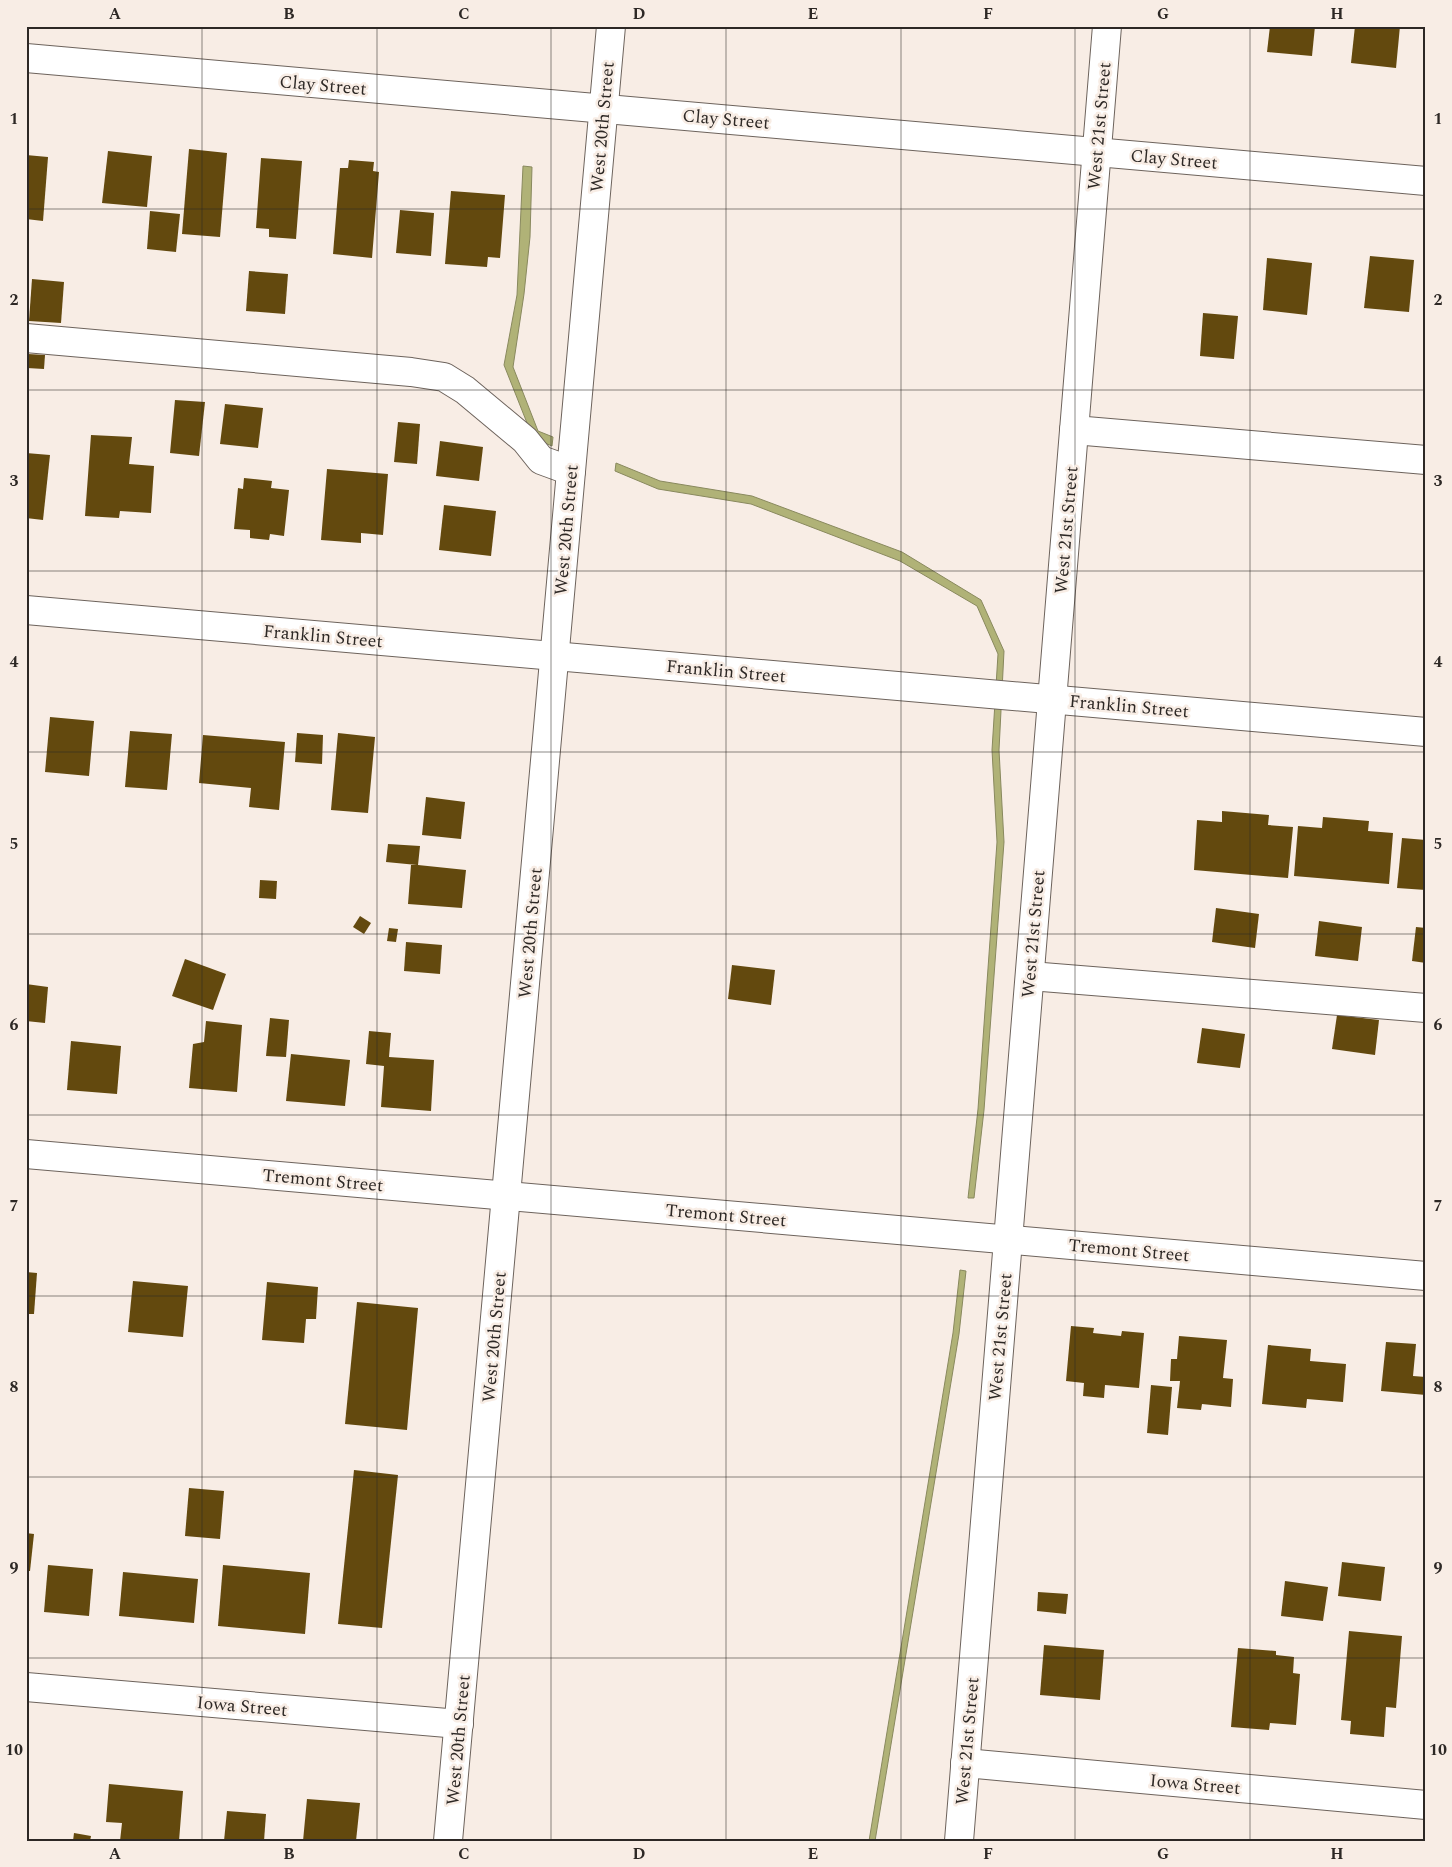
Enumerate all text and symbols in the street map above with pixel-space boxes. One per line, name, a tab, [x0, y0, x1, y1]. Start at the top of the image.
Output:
text: A	[109, 2, 122, 26]
text: B	[283, 2, 295, 26]
text: C	[458, 2, 470, 26]
text: D	[633, 2, 646, 26]
text: E	[808, 2, 818, 26]
text: F	[983, 2, 993, 26]
text: G	[1157, 2, 1169, 26]
text: H	[1330, 2, 1344, 26]
street label: West 20th Street	[583, 61, 622, 194]
street label: West 21st Street	[1080, 61, 1119, 191]
street label: Clay Street	[278, 68, 368, 103]
street label: Clay Street	[681, 102, 771, 137]
text: 1	[10, 107, 18, 131]
text: 1	[1434, 107, 1442, 131]
street label: Clay Street	[1129, 142, 1219, 177]
text: 2	[10, 288, 19, 312]
text: 2	[1434, 288, 1443, 312]
street label: West 20th Street	[547, 464, 586, 597]
street label: West 21st Street	[1047, 465, 1086, 595]
text: 3	[10, 469, 19, 493]
text: 3	[1434, 469, 1443, 493]
street label: Franklin Street	[262, 618, 384, 655]
text: 4	[10, 650, 19, 674]
text: 4	[1434, 650, 1443, 674]
street label: Franklin Street	[665, 653, 787, 690]
street label: Franklin Street	[1068, 688, 1190, 725]
text: 5	[10, 832, 18, 856]
text: 5	[1434, 832, 1442, 856]
street label: West 20th Street	[511, 867, 550, 1000]
street label: West 21st Street	[1014, 869, 1053, 999]
text: 6	[10, 1013, 19, 1037]
text: 6	[1434, 1013, 1443, 1037]
street label: Tremont Street	[261, 1162, 385, 1199]
text: 7	[10, 1194, 19, 1218]
text: 7	[1434, 1194, 1443, 1218]
street label: Tremont Street	[664, 1197, 788, 1234]
street label: Tremont Street	[1067, 1232, 1191, 1269]
street label: West 20th Street	[475, 1271, 514, 1404]
street label: West 21st Street	[981, 1272, 1020, 1402]
text: 8	[10, 1375, 19, 1399]
text: 8	[1434, 1375, 1443, 1399]
text: 9	[10, 1556, 19, 1580]
text: 9	[1434, 1556, 1443, 1580]
street label: West 20th Street	[439, 1674, 478, 1807]
street label: West 21st Street	[948, 1676, 987, 1806]
street label: Iowa Street	[196, 1689, 288, 1724]
text: 10	[5, 1738, 23, 1762]
text: 10	[1429, 1738, 1447, 1762]
street label: Iowa Street	[1149, 1767, 1241, 1802]
text: A	[109, 1842, 122, 1866]
text: B	[283, 1842, 295, 1866]
text: C	[458, 1842, 470, 1866]
text: D	[633, 1842, 646, 1866]
text: E	[808, 1842, 818, 1866]
text: F	[983, 1842, 993, 1866]
text: G	[1157, 1842, 1169, 1866]
text: H	[1330, 1842, 1344, 1866]

